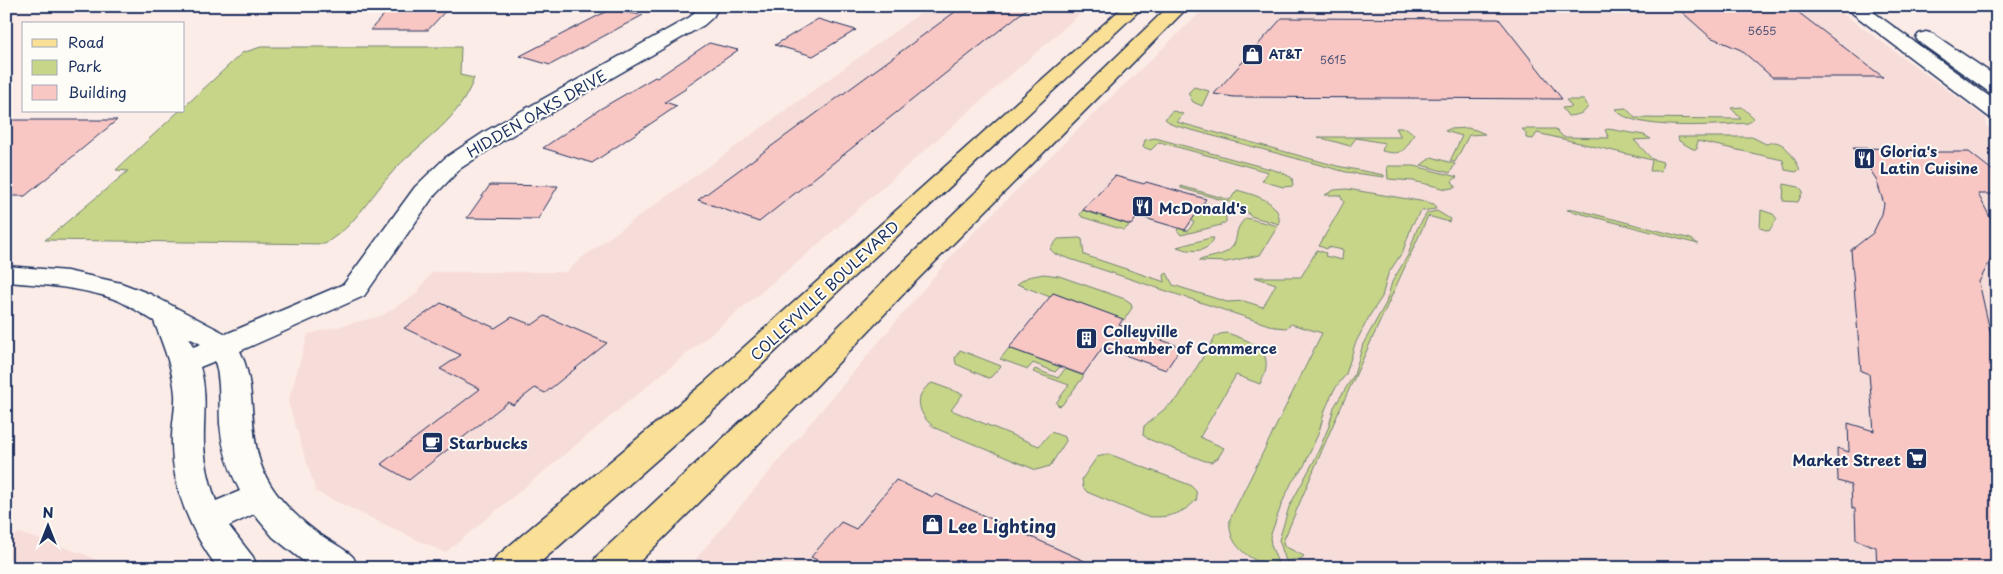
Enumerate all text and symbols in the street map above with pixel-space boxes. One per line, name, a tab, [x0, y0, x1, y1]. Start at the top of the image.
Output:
legend	[22, 22, 185, 112]
house number: 5655	[1748, 22, 1776, 39]
text: Road	[68, 30, 104, 53]
shop icon: AT&T	[1241, 42, 1265, 66]
place label: AT&T	[1269, 45, 1303, 63]
house number: 5615	[1320, 51, 1346, 68]
text: Park	[68, 54, 102, 77]
street label: HIDDEN OAKS DRIVE	[462, 63, 610, 163]
text: Building	[68, 80, 127, 103]
place label: Gloria's Latin Cuisine	[1880, 139, 1978, 179]
restaurant icon: Gloria's Latin Cuisine	[1852, 147, 1876, 171]
restaurant icon: McDonald's	[1131, 195, 1155, 219]
place label: McDonald's	[1159, 196, 1247, 219]
street label: COLLEYVILLE BOULEVARD	[744, 215, 904, 365]
place label: Colleyville Chamber of Commerce	[1103, 319, 1277, 359]
building icon: Colleyville Chamber of Commerce	[1075, 327, 1099, 351]
cafe icon: Starbucks	[421, 430, 445, 454]
place label: Starbucks	[449, 431, 528, 454]
supermarket icon: Market Street	[1905, 447, 1929, 471]
place label: Market Street	[1792, 448, 1901, 471]
north arrow	[22, 502, 72, 552]
text: N	[42, 502, 54, 523]
place label: Lee Lighting	[948, 512, 1056, 539]
shop icon: Lee Lighting	[920, 513, 944, 537]

